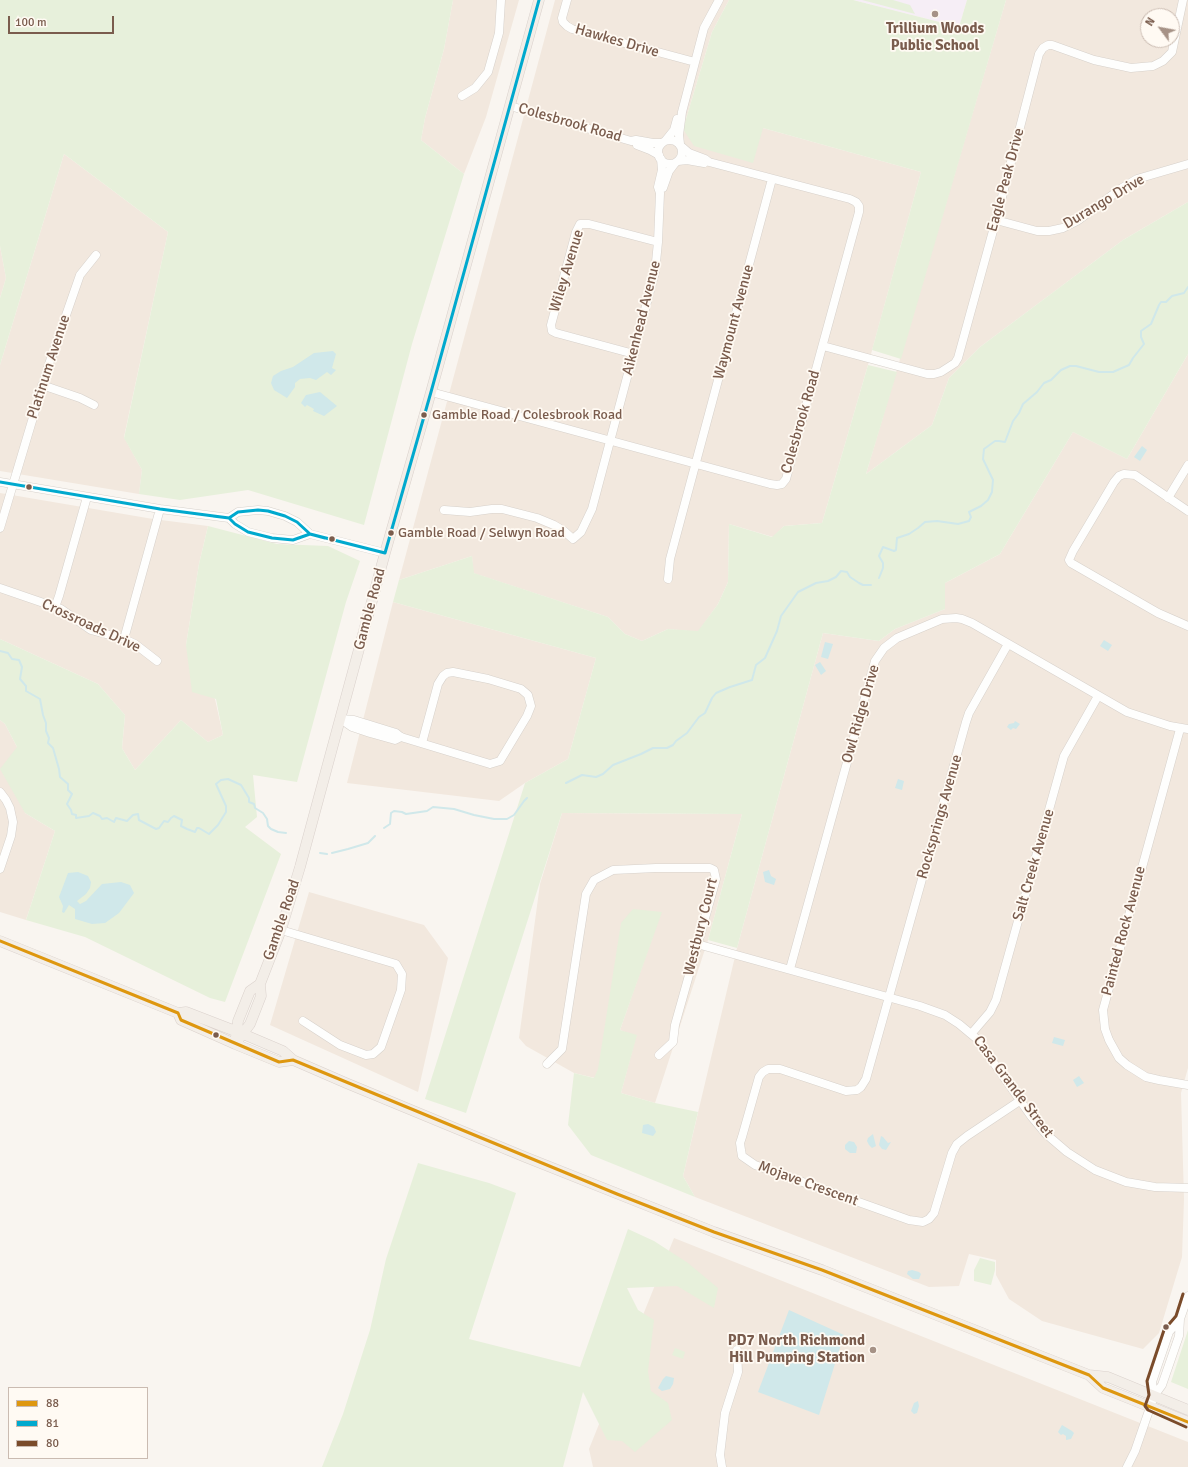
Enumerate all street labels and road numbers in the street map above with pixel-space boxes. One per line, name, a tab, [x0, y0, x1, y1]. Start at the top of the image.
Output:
street label: Hawkes Drive	[573, 20, 661, 62]
street label: Colesbrook Road	[516, 100, 624, 146]
street label: Eagle Peak Drive	[984, 126, 1028, 234]
street label: Durango Drive	[1060, 171, 1148, 233]
street label: Wiley Avenue	[546, 227, 588, 315]
street label: Aikenhead Avenue	[619, 259, 665, 377]
street label: Waymount Avenue	[710, 263, 758, 381]
street label: Platinum Avenue	[24, 313, 74, 421]
street label: Colesbrook Road	[778, 368, 824, 476]
street label: Gamble Road	[350, 566, 390, 652]
street label: Crossroads Drive	[39, 595, 143, 657]
street label: Owl Ridge Drive	[838, 663, 884, 765]
street label: Rocksprings Avenue	[914, 753, 966, 881]
street label: Salt Creek Avenue	[1009, 807, 1059, 923]
street label: Painted Rock Avenue	[1098, 864, 1150, 998]
street label: Westbury Court	[680, 876, 722, 978]
street label: Gamble Road	[260, 877, 304, 963]
street label: Casa Grande Street	[969, 1033, 1057, 1141]
street label: Mojave Crescent	[755, 1158, 861, 1210]

